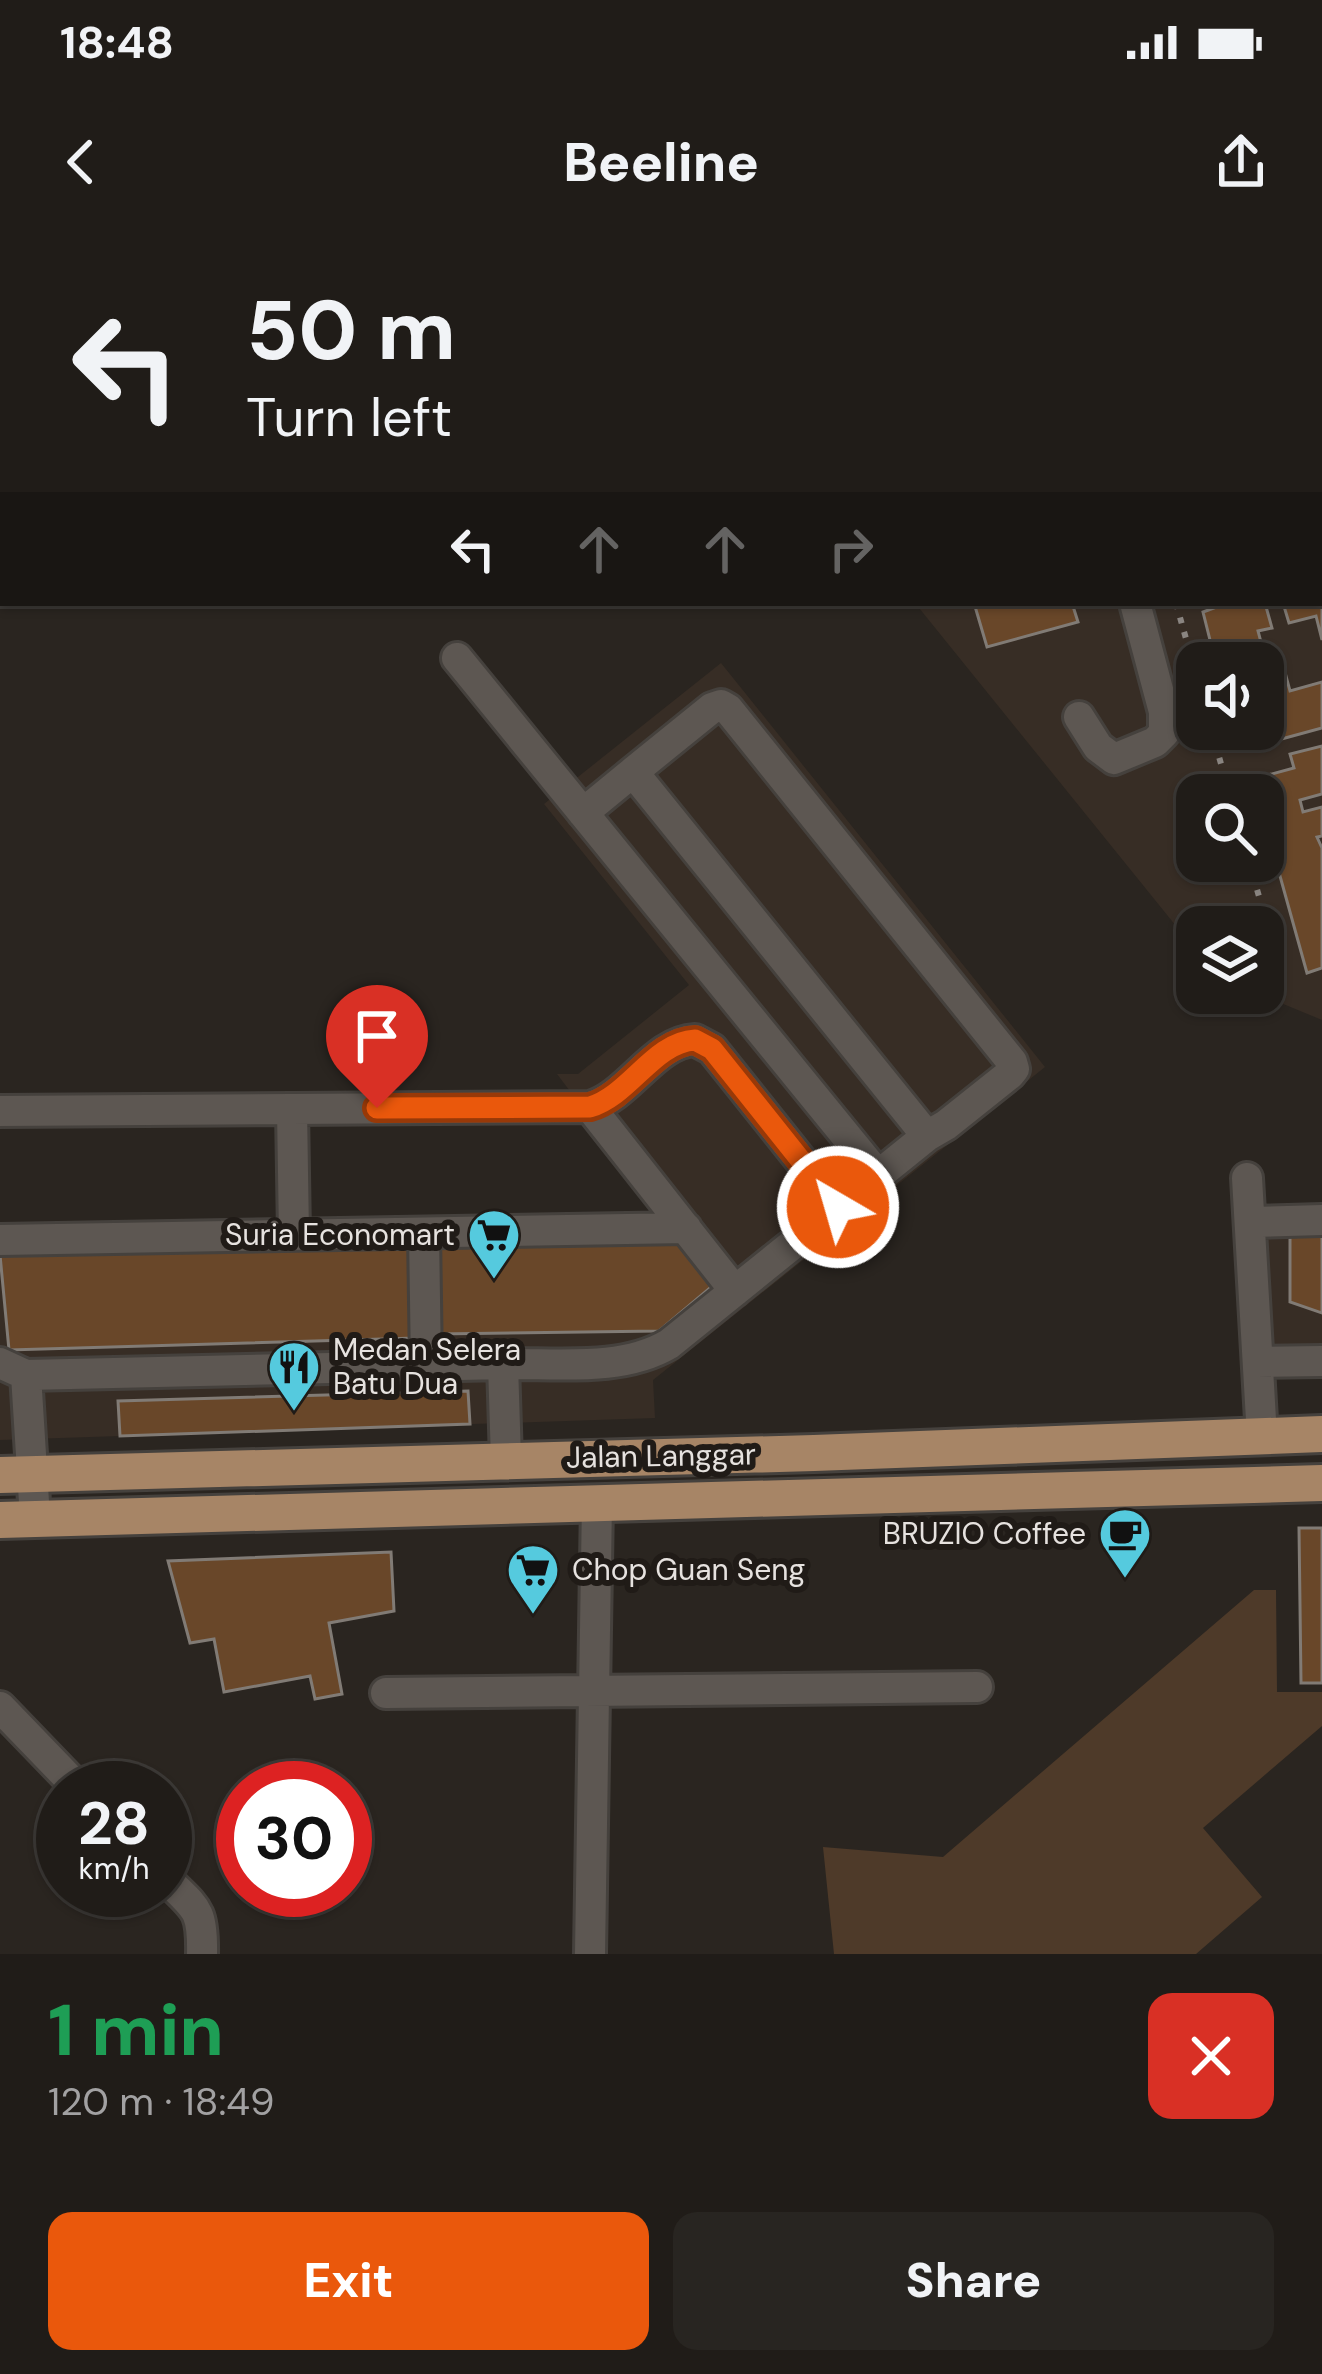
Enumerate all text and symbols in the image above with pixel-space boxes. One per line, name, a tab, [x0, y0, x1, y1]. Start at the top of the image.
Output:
text: 18:48	[60, 13, 174, 72]
text: Beeline	[563, 127, 759, 198]
icon: back	[48, 129, 114, 195]
icon: share	[1208, 129, 1274, 195]
text: 50 m	[246, 276, 456, 385]
icon: left	[48, 288, 204, 444]
text: Turn left	[246, 382, 452, 453]
icon: left	[440, 516, 506, 582]
icon: ahead	[566, 516, 632, 582]
icon: ahead	[692, 516, 758, 582]
icon: right	[818, 516, 884, 582]
map controls	[1176, 642, 1284, 1014]
button: sound	[1176, 642, 1284, 750]
button: search	[1176, 774, 1284, 882]
button: layers	[1176, 906, 1284, 1014]
pin	[326, 985, 428, 1108]
icon: arrive	[344, 1003, 410, 1069]
position arrow	[775, 1144, 901, 1270]
supermarket icon: Suria Economart	[466, 1207, 522, 1281]
place label: Suria Economart	[225, 1215, 455, 1254]
place label: Medan Selera Batu Dua	[333, 1330, 521, 1403]
restaurant icon: Medan Selera Batu Dua	[266, 1339, 322, 1413]
street label: Jalan Langgar	[566, 1434, 756, 1477]
cafe icon: BRUZIO Coffee	[1097, 1506, 1153, 1580]
place label: BRUZIO Coffee	[883, 1514, 1086, 1553]
supermarket icon: Chop Guan Seng	[505, 1542, 561, 1616]
place label: Chop Guan Seng	[572, 1550, 805, 1589]
speed limit sign: 30	[216, 1761, 372, 1917]
text: 28	[78, 1784, 150, 1863]
text: km/h	[79, 1849, 149, 1888]
text: 1 min	[48, 1984, 224, 2077]
button: close	[1148, 1993, 1274, 2119]
text: 120 m · 18:49	[48, 2076, 274, 2127]
button: Exit	[48, 2212, 649, 2350]
button: Share	[673, 2212, 1274, 2350]

